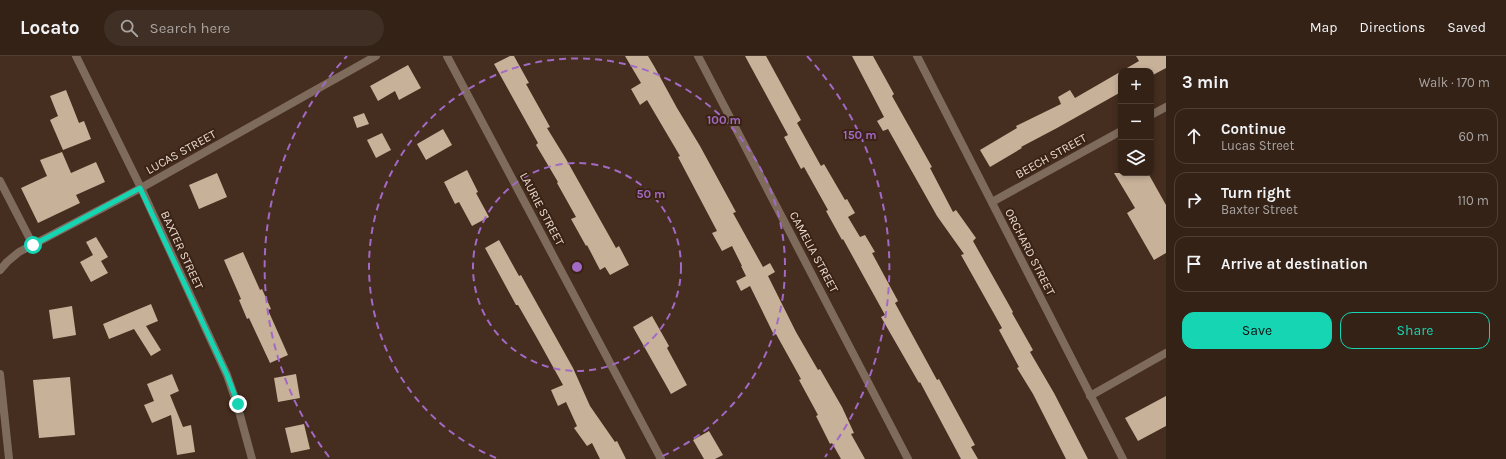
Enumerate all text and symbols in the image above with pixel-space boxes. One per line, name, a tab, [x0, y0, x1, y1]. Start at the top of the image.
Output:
search box	[104, 10, 384, 46]
text: Locato	[20, 17, 80, 39]
icon: search	[118, 17, 140, 39]
text: Search here	[150, 19, 230, 37]
text: Map	[1310, 19, 1338, 36]
text: Directions	[1360, 19, 1425, 36]
text: Saved	[1447, 19, 1486, 36]
map controls	[1118, 68, 1154, 176]
button: +	[1118, 68, 1154, 104]
text: 3 min	[1182, 72, 1229, 92]
text: Walk · 170 m	[1419, 75, 1490, 90]
button: −	[1118, 104, 1154, 140]
text: 100 m	[707, 113, 741, 127]
text: Continue	[1221, 120, 1286, 138]
icon: ahead	[1183, 125, 1205, 147]
street label: LUCAS STREET	[144, 127, 218, 177]
text: 150 m	[843, 128, 877, 142]
text: 60 m	[1459, 129, 1489, 144]
street label: BEECH STREET	[1013, 131, 1089, 181]
text: Lucas Street	[1221, 138, 1294, 153]
button: layers	[1118, 140, 1154, 176]
street label: LAURIE STREET	[517, 170, 567, 248]
text: Turn right	[1221, 184, 1291, 202]
text: 50 m	[637, 187, 666, 201]
icon: right	[1183, 189, 1205, 211]
text: 110 m	[1457, 193, 1489, 208]
text: Baxter Street	[1221, 202, 1298, 217]
street label: ORCHARD STREET	[1002, 206, 1058, 298]
street label: BAXTER STREET	[158, 208, 206, 292]
street label: CAMELIA STREET	[787, 209, 841, 295]
route start	[24, 236, 42, 254]
icon: arrive	[1183, 253, 1205, 275]
text: Arrive at destination	[1221, 255, 1368, 273]
centre of rings	[570, 260, 584, 274]
button: Save	[1182, 312, 1332, 349]
button: Share	[1340, 312, 1490, 349]
route end	[229, 395, 247, 413]

